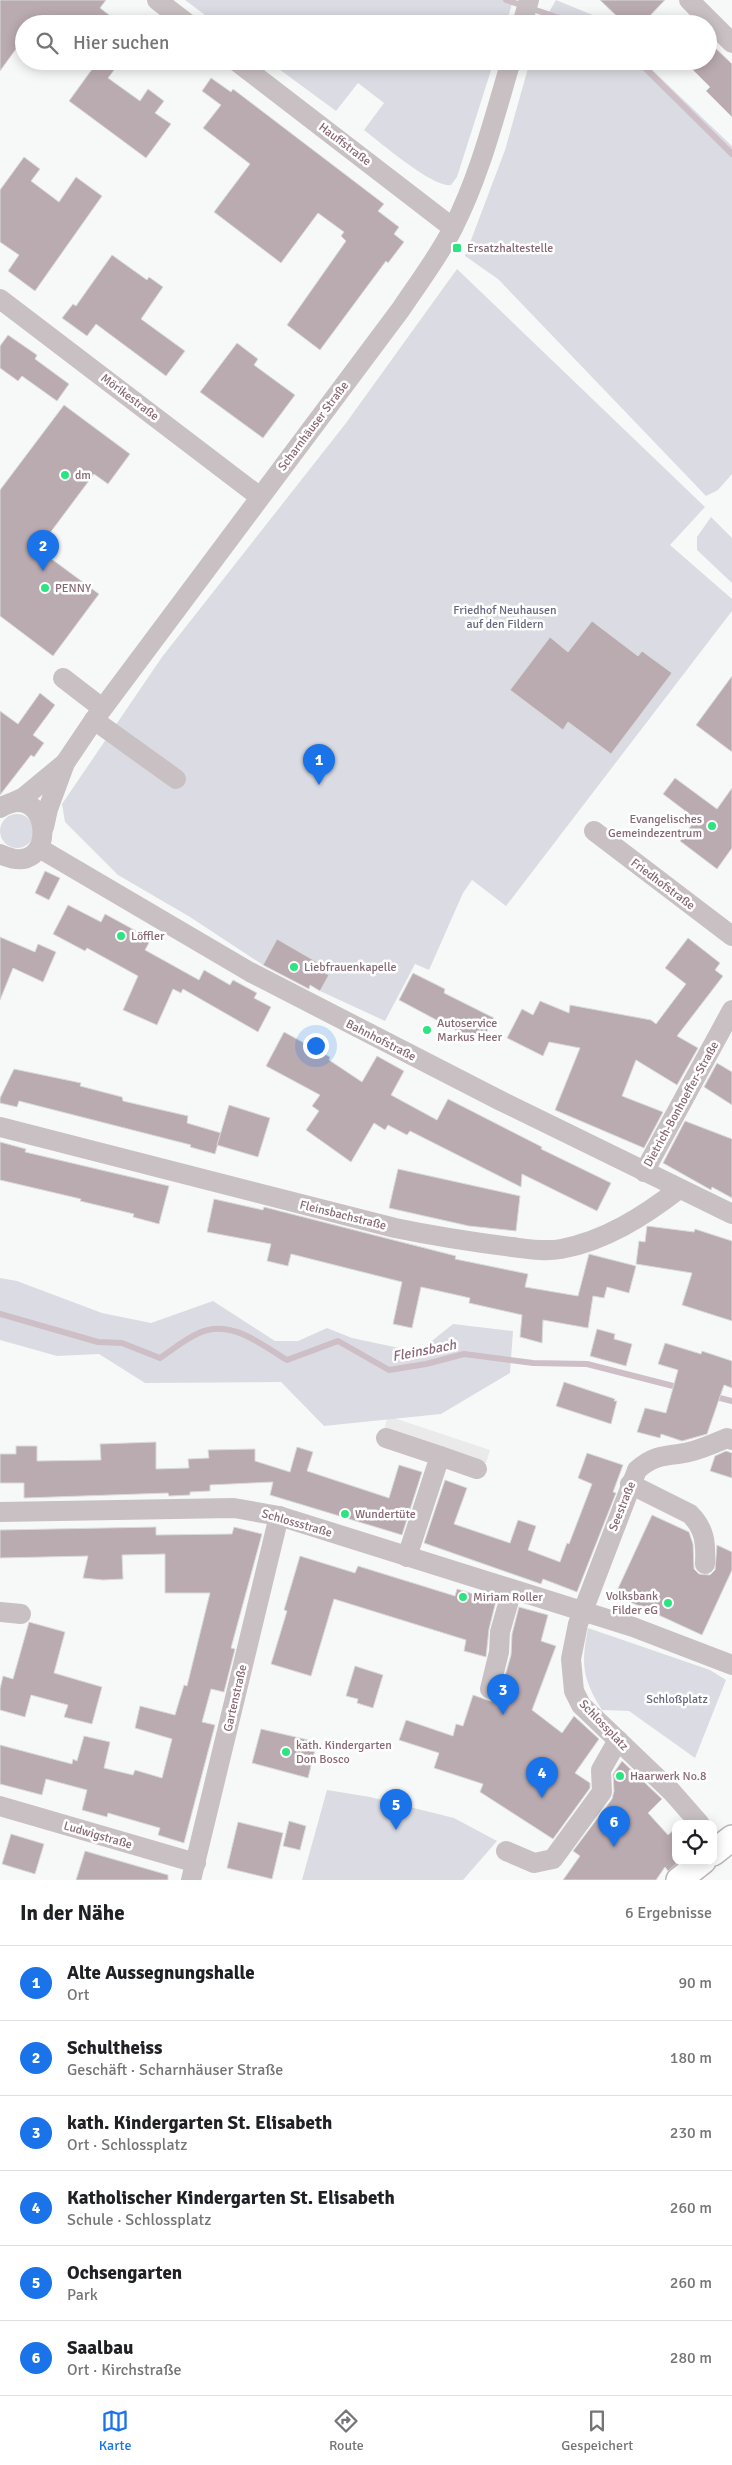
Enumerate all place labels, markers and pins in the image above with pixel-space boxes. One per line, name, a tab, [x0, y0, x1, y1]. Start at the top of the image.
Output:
place label: Ersatzhaltestelle	[467, 241, 553, 256]
marker: Ersatzhaltestelle	[451, 242, 463, 254]
place label: dm	[75, 468, 91, 483]
marker: dm	[59, 469, 71, 481]
pin: 2	[27, 530, 59, 571]
place label: PENNY	[55, 581, 91, 596]
marker: PENNY	[39, 582, 51, 594]
pin: 1	[303, 744, 335, 785]
place label: Evangelisches Gemeindezentrum	[608, 812, 702, 841]
marker: Evangelisches Gemeindezentrum	[706, 820, 718, 832]
place label: Löffler	[131, 929, 165, 944]
marker: Löffler	[115, 930, 127, 942]
place label: Liebfrauenkapelle	[304, 960, 397, 975]
marker: Liebfrauenkapelle	[288, 961, 300, 973]
place label: Autoservice Markus Heer	[437, 1016, 503, 1045]
marker: Autoservice Markus Heer	[421, 1024, 433, 1036]
place label: Wundertüte	[355, 1507, 416, 1522]
marker: Wundertüte	[339, 1508, 351, 1520]
place label: Volksbank Filder eG	[606, 1589, 658, 1618]
place label: Miriam Roller	[473, 1590, 543, 1605]
marker: Miriam Roller	[457, 1591, 469, 1603]
marker: Volksbank Filder eG	[662, 1597, 674, 1609]
pin: 3	[487, 1674, 519, 1715]
place label: kath. Kindergarten Don Bosco	[296, 1738, 392, 1767]
marker: kath. Kindergarten Don Bosco	[280, 1746, 292, 1758]
pin: 4	[526, 1757, 558, 1798]
place label: Haarwerk No.8	[630, 1769, 706, 1784]
marker: Haarwerk No.8	[614, 1770, 626, 1782]
pin: 5	[380, 1789, 412, 1830]
pin: 6	[598, 1806, 630, 1847]

